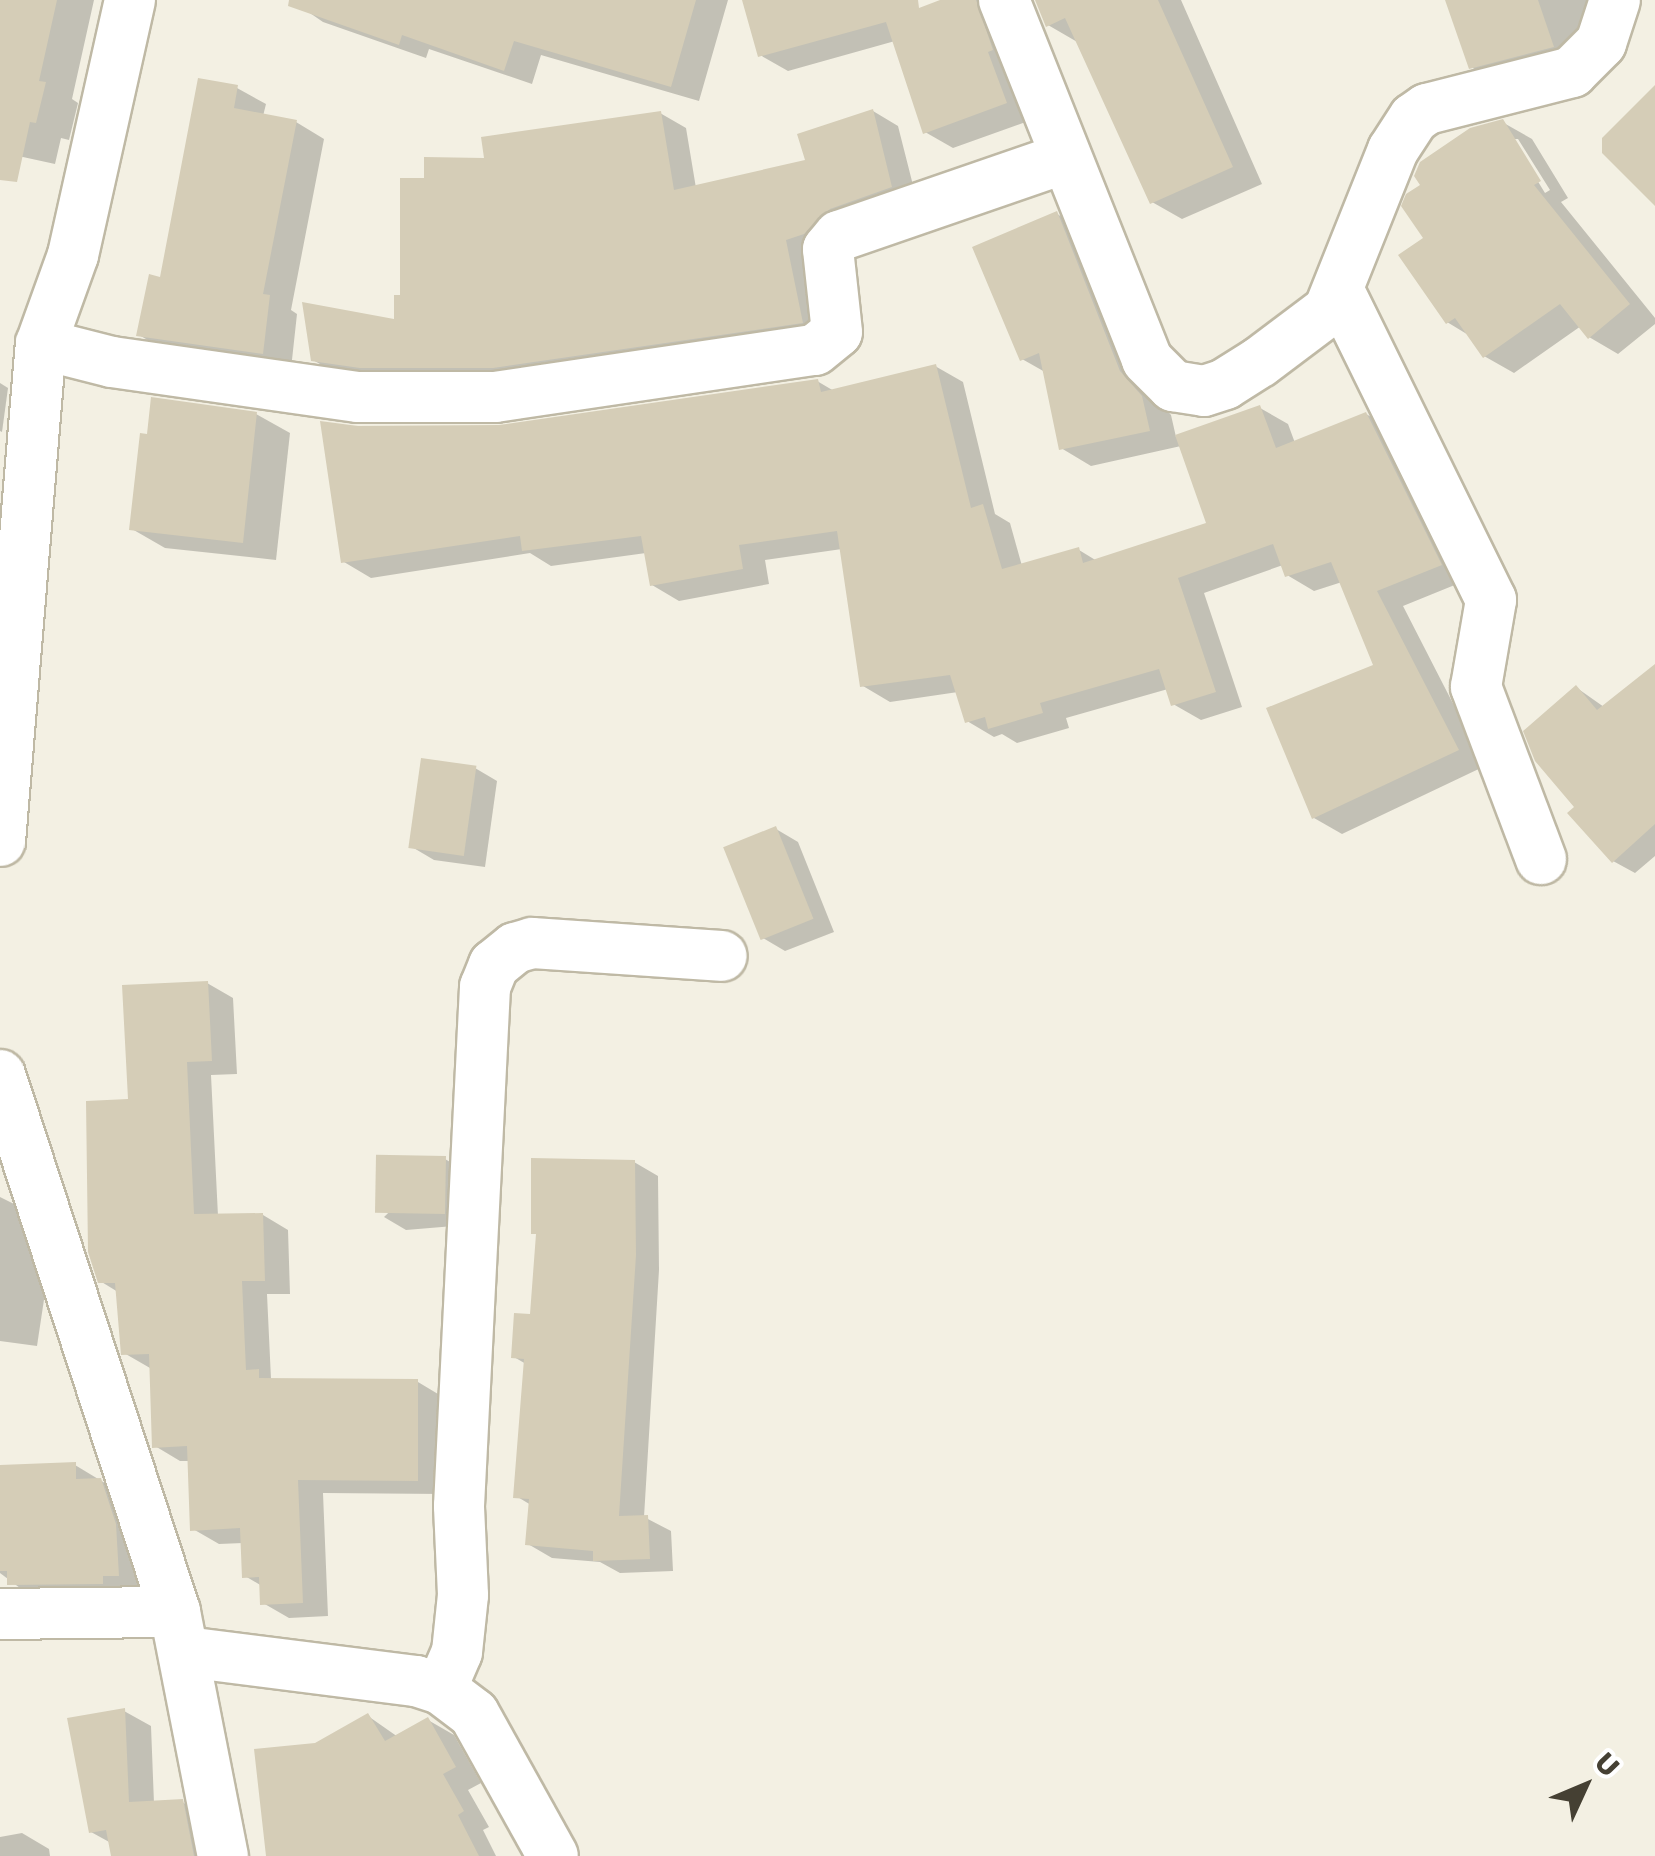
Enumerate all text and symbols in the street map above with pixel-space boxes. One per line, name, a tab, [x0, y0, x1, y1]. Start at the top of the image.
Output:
north arrow	[1535, 1736, 1635, 1836]
text: U	[1588, 1746, 1626, 1784]

